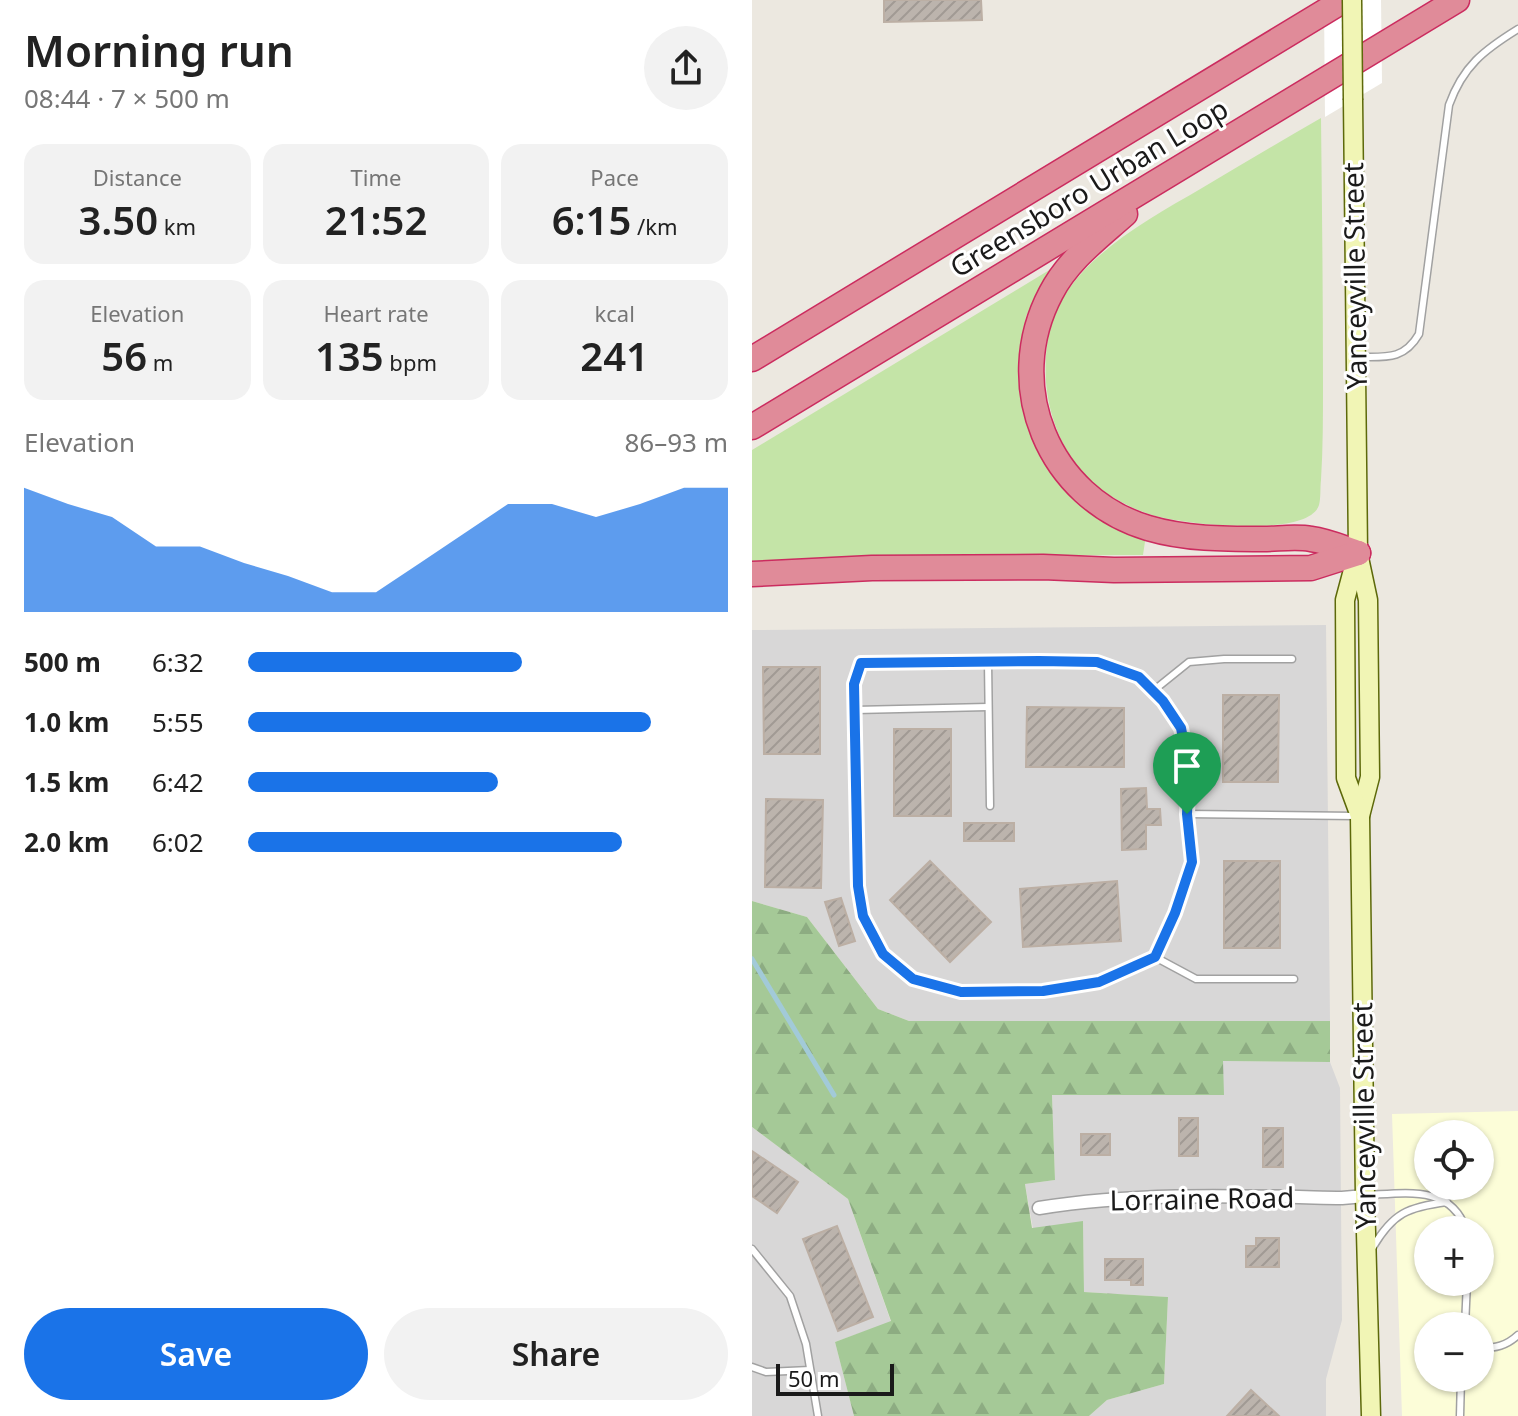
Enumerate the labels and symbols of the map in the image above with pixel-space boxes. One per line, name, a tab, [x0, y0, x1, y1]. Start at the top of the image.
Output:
street label: Greensboro Urban Loop	[942, 89, 1235, 285]
street label: Yanceyville Street	[1333, 162, 1375, 390]
pin	[1153, 732, 1221, 814]
street label: Yanceyville Street	[1342, 1002, 1384, 1230]
street label: Lorraine Road	[1109, 1177, 1295, 1219]
scale bar	[776, 1360, 894, 1396]

